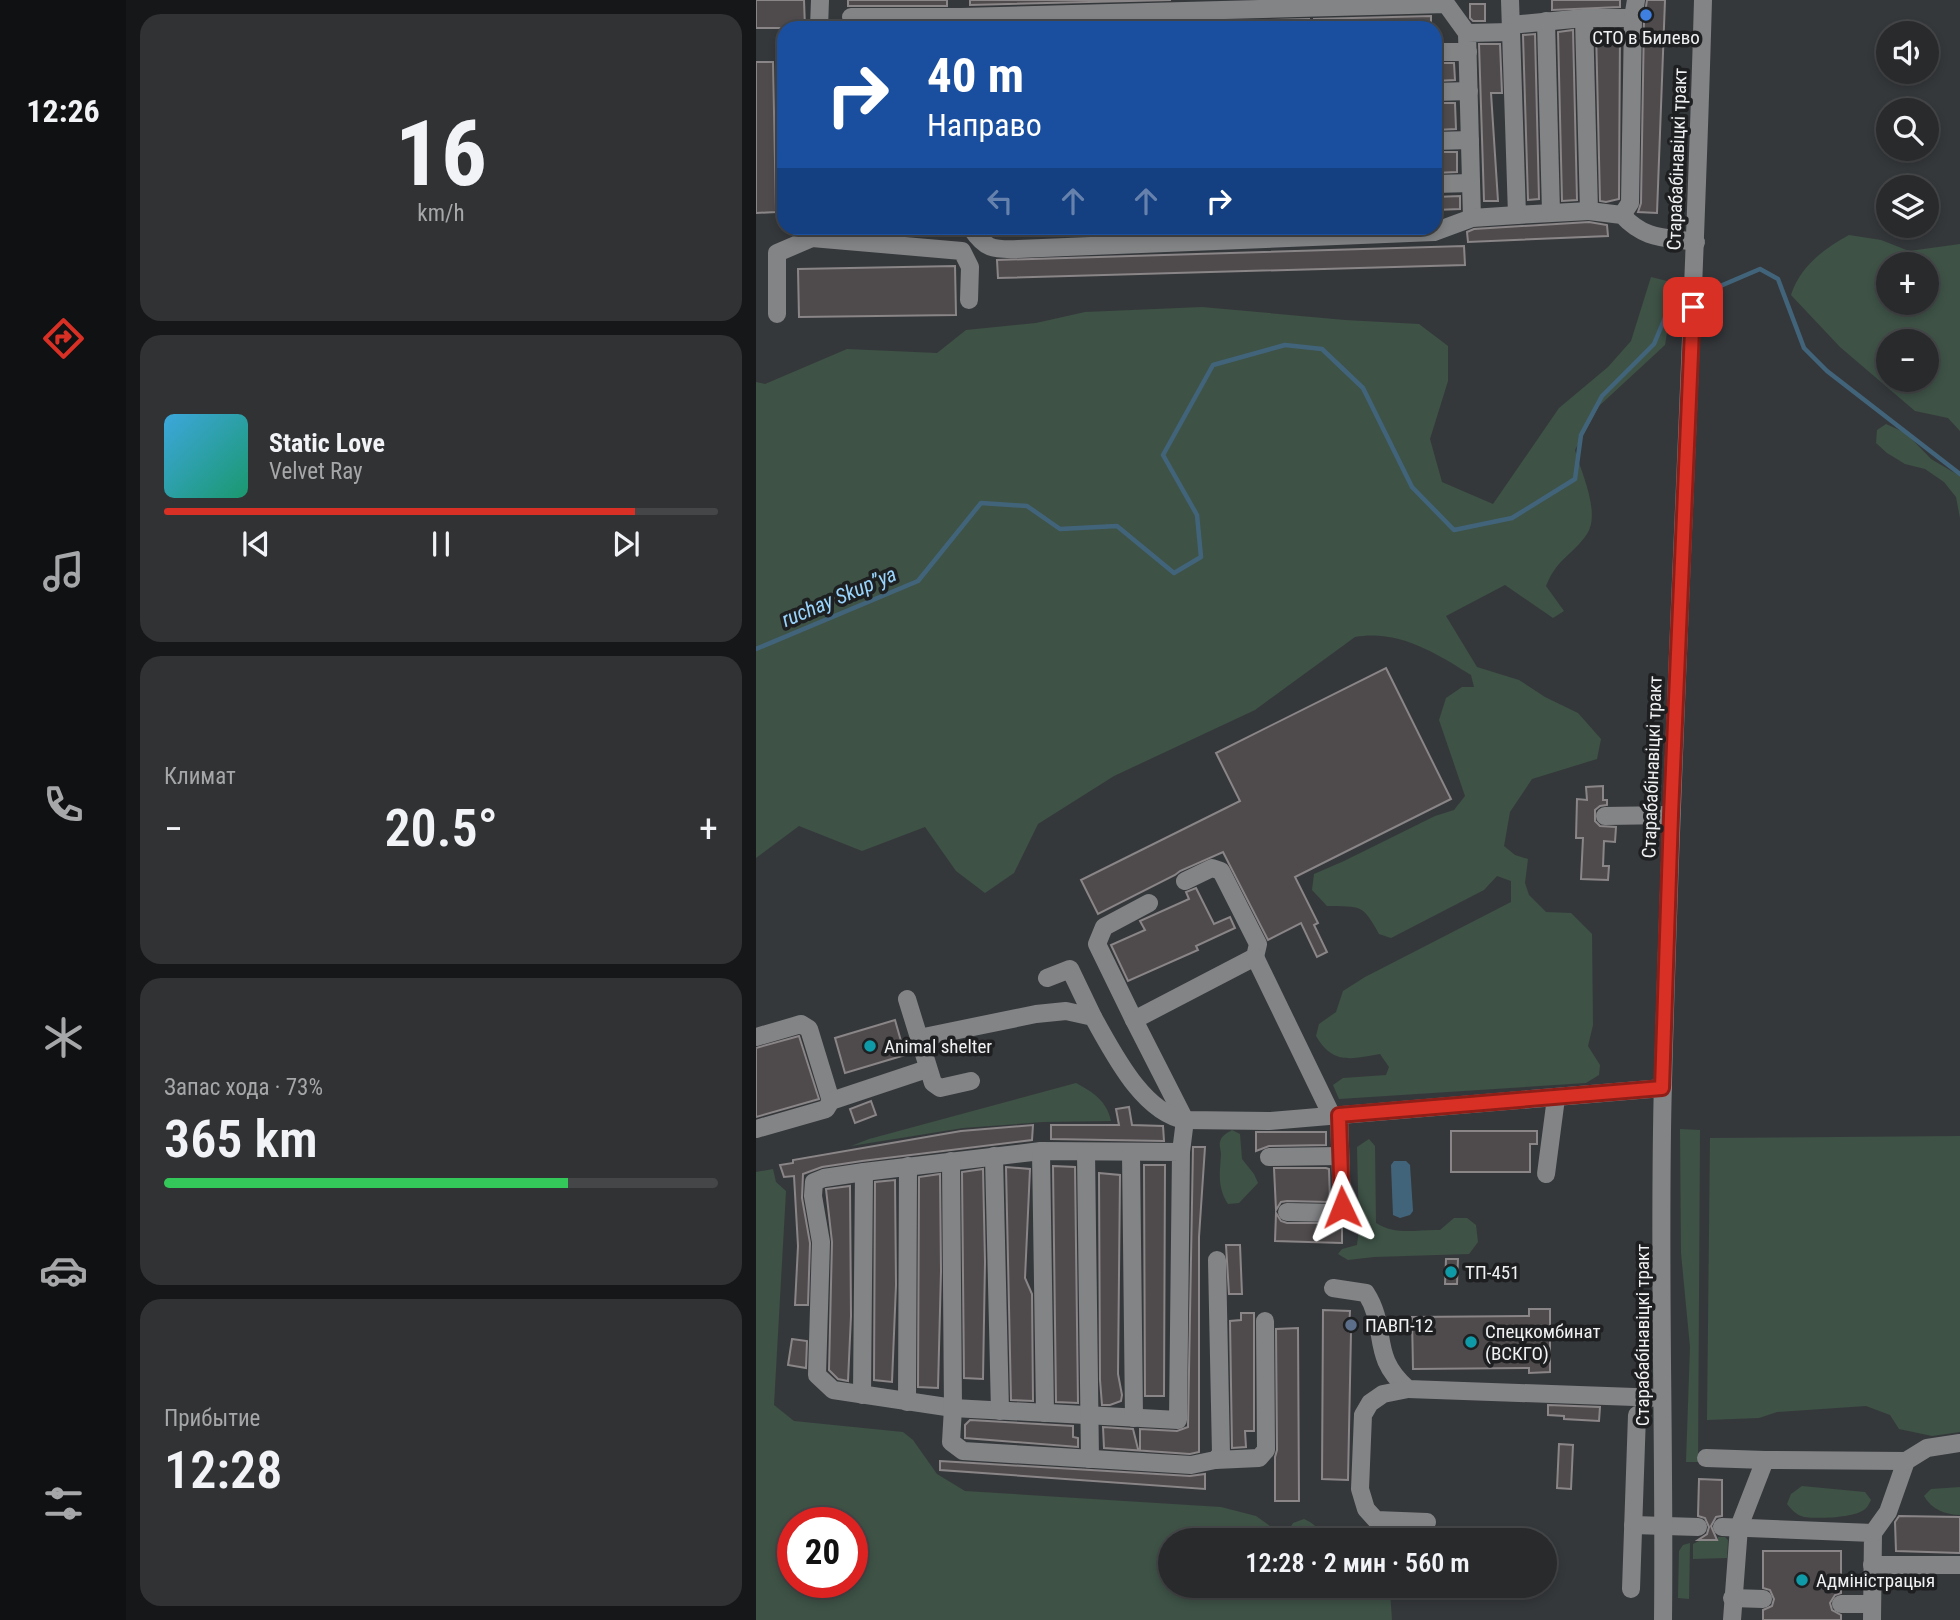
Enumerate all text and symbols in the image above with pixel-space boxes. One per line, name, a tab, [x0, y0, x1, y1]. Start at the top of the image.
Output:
marker: СТО в Билево	[1638, 7, 1654, 23]
map controls	[1876, 21, 1939, 392]
button: sound	[1876, 21, 1939, 84]
place label: СТО в Билево	[1592, 26, 1700, 49]
text: 40 m	[927, 47, 1024, 104]
icon: right	[812, 49, 903, 140]
street label: Старабабінавіцкі тракт	[1662, 67, 1692, 251]
text: 12:26	[26, 92, 100, 130]
button: search	[1876, 98, 1939, 161]
text: 16	[395, 101, 487, 207]
text: Направо	[927, 106, 1042, 144]
button: layers	[1876, 175, 1939, 238]
icon: left	[981, 182, 1019, 220]
icon: ahead	[1054, 182, 1092, 220]
icon: ahead	[1127, 182, 1165, 220]
icon: right	[1200, 182, 1238, 220]
text: km/h	[417, 200, 465, 227]
button: +	[1876, 252, 1939, 315]
pin	[1663, 277, 1723, 337]
icon: arrive	[1674, 288, 1712, 326]
icon: directions	[39, 314, 88, 363]
button: −	[1876, 329, 1939, 392]
text: Static Love	[269, 428, 385, 458]
text: Velvet Ray	[269, 458, 363, 485]
icon: previous	[237, 525, 275, 563]
icon: pause	[422, 525, 460, 563]
icon: next	[607, 525, 645, 563]
icon: music	[39, 547, 88, 596]
water label: ruchay Skup’’ya	[778, 562, 900, 632]
street label: Старабабінавіцкі тракт	[1637, 675, 1667, 859]
text: Климат	[164, 763, 236, 790]
icon: phone	[39, 780, 88, 829]
text: 20.5°	[384, 798, 498, 859]
text: −	[164, 807, 183, 851]
text: +	[699, 807, 718, 851]
icon: climate	[39, 1013, 88, 1062]
place label: Animal shelter	[884, 1035, 992, 1058]
marker: Animal shelter	[862, 1038, 878, 1054]
text: Запас хода · 73%	[164, 1074, 323, 1101]
text: 365 km	[164, 1109, 318, 1170]
position arrow	[1305, 1170, 1379, 1244]
street label: Старабабінавіцкі тракт	[1631, 1244, 1654, 1426]
icon: car	[39, 1246, 88, 1295]
place label: ТП-451	[1465, 1261, 1520, 1284]
marker: ТП-451	[1443, 1264, 1459, 1280]
place label: ПАВП-12	[1365, 1314, 1433, 1337]
marker: ПАВП-12	[1343, 1317, 1359, 1333]
place label: Спецкомбинат (ВСКГО)	[1485, 1320, 1601, 1365]
marker: Спецкомбинат (ВСКГО)	[1463, 1334, 1479, 1350]
text: Прибытие	[164, 1405, 260, 1432]
text: 12:28	[164, 1440, 282, 1501]
icon: filters	[39, 1479, 88, 1528]
speed limit sign: 20	[777, 1507, 868, 1598]
text: 12:28 · 2 мин · 560 m	[1245, 1548, 1470, 1578]
place label: Адміністрацыя	[1816, 1569, 1935, 1592]
marker: Адміністрацыя	[1794, 1572, 1810, 1588]

